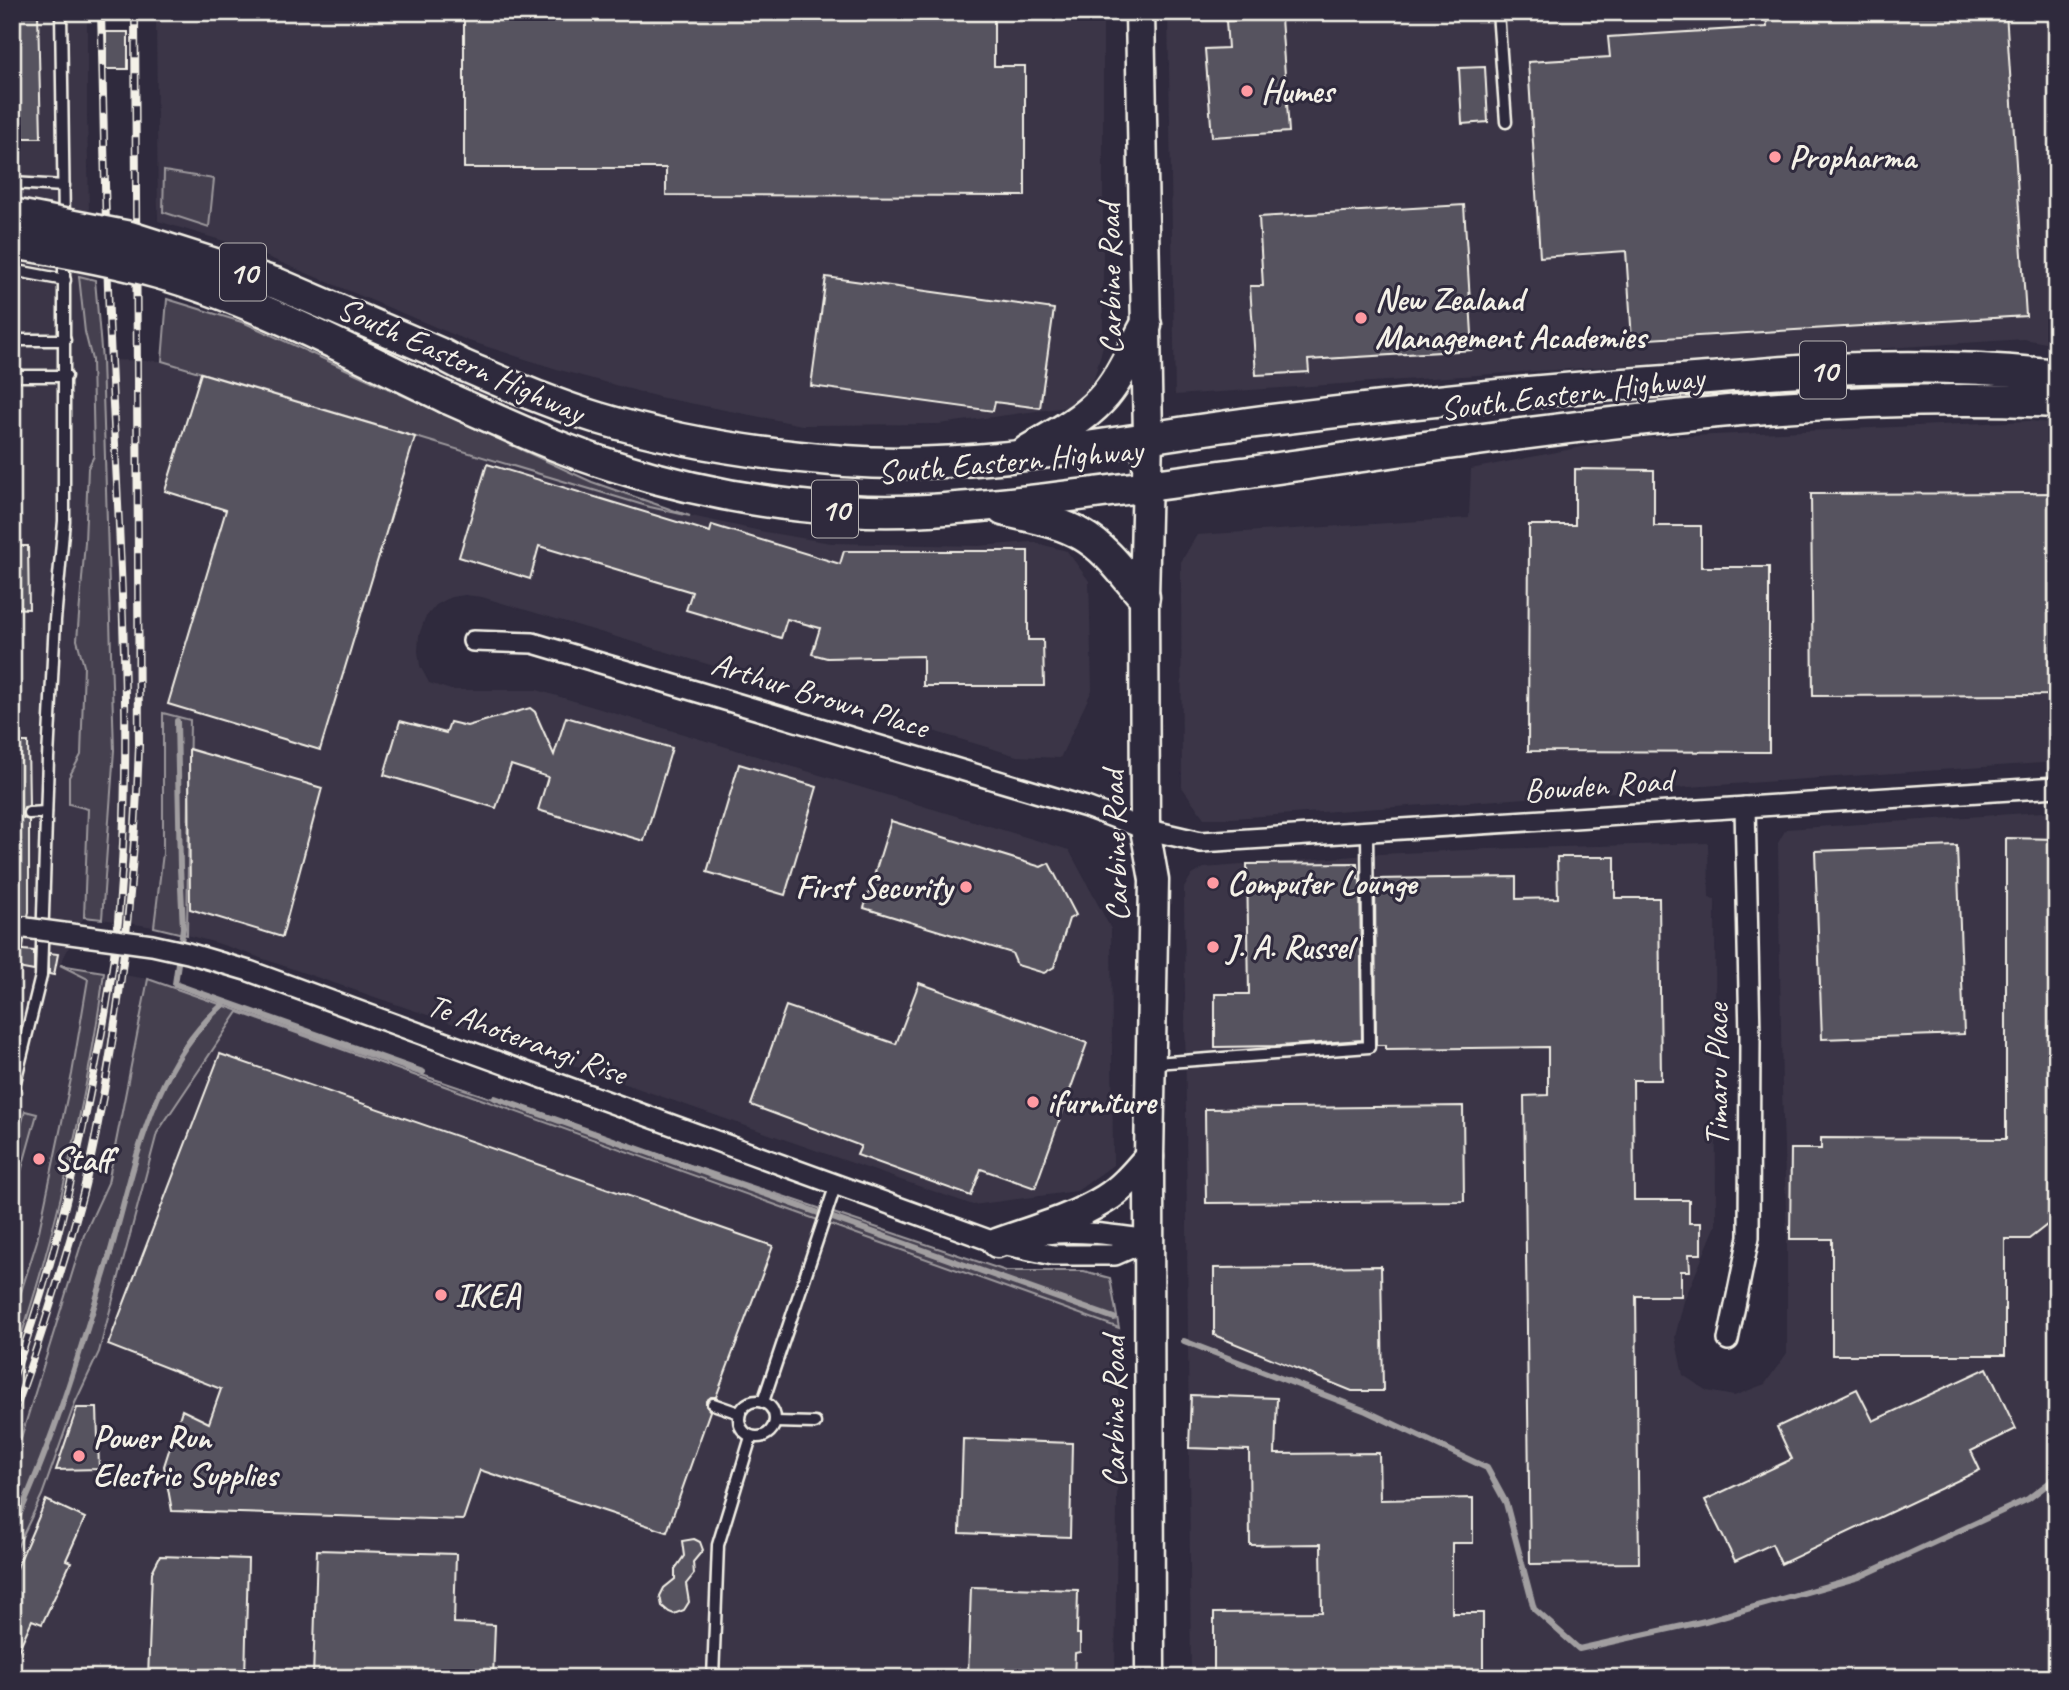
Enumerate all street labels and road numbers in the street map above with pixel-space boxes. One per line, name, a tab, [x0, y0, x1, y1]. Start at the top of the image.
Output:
street label: Carbine Road	[1088, 198, 1132, 355]
road number: 10	[220, 244, 266, 300]
street label: South Eastern Highway	[331, 287, 593, 434]
road number: 10	[1800, 342, 1846, 398]
street label: South Eastern Highway	[1438, 356, 1709, 430]
street label: South Eastern Highway	[876, 428, 1147, 493]
road number: 10	[812, 480, 858, 538]
street label: Arthur Brown Place	[707, 642, 936, 749]
street label: Bowden Road	[1522, 759, 1679, 811]
street label: Carbine Road	[1091, 765, 1139, 922]
street label: Te Ahoterangi Rise	[422, 984, 634, 1095]
street label: Timaru Place	[1696, 1001, 1738, 1146]
street label: Carbine Road	[1093, 1331, 1135, 1488]

